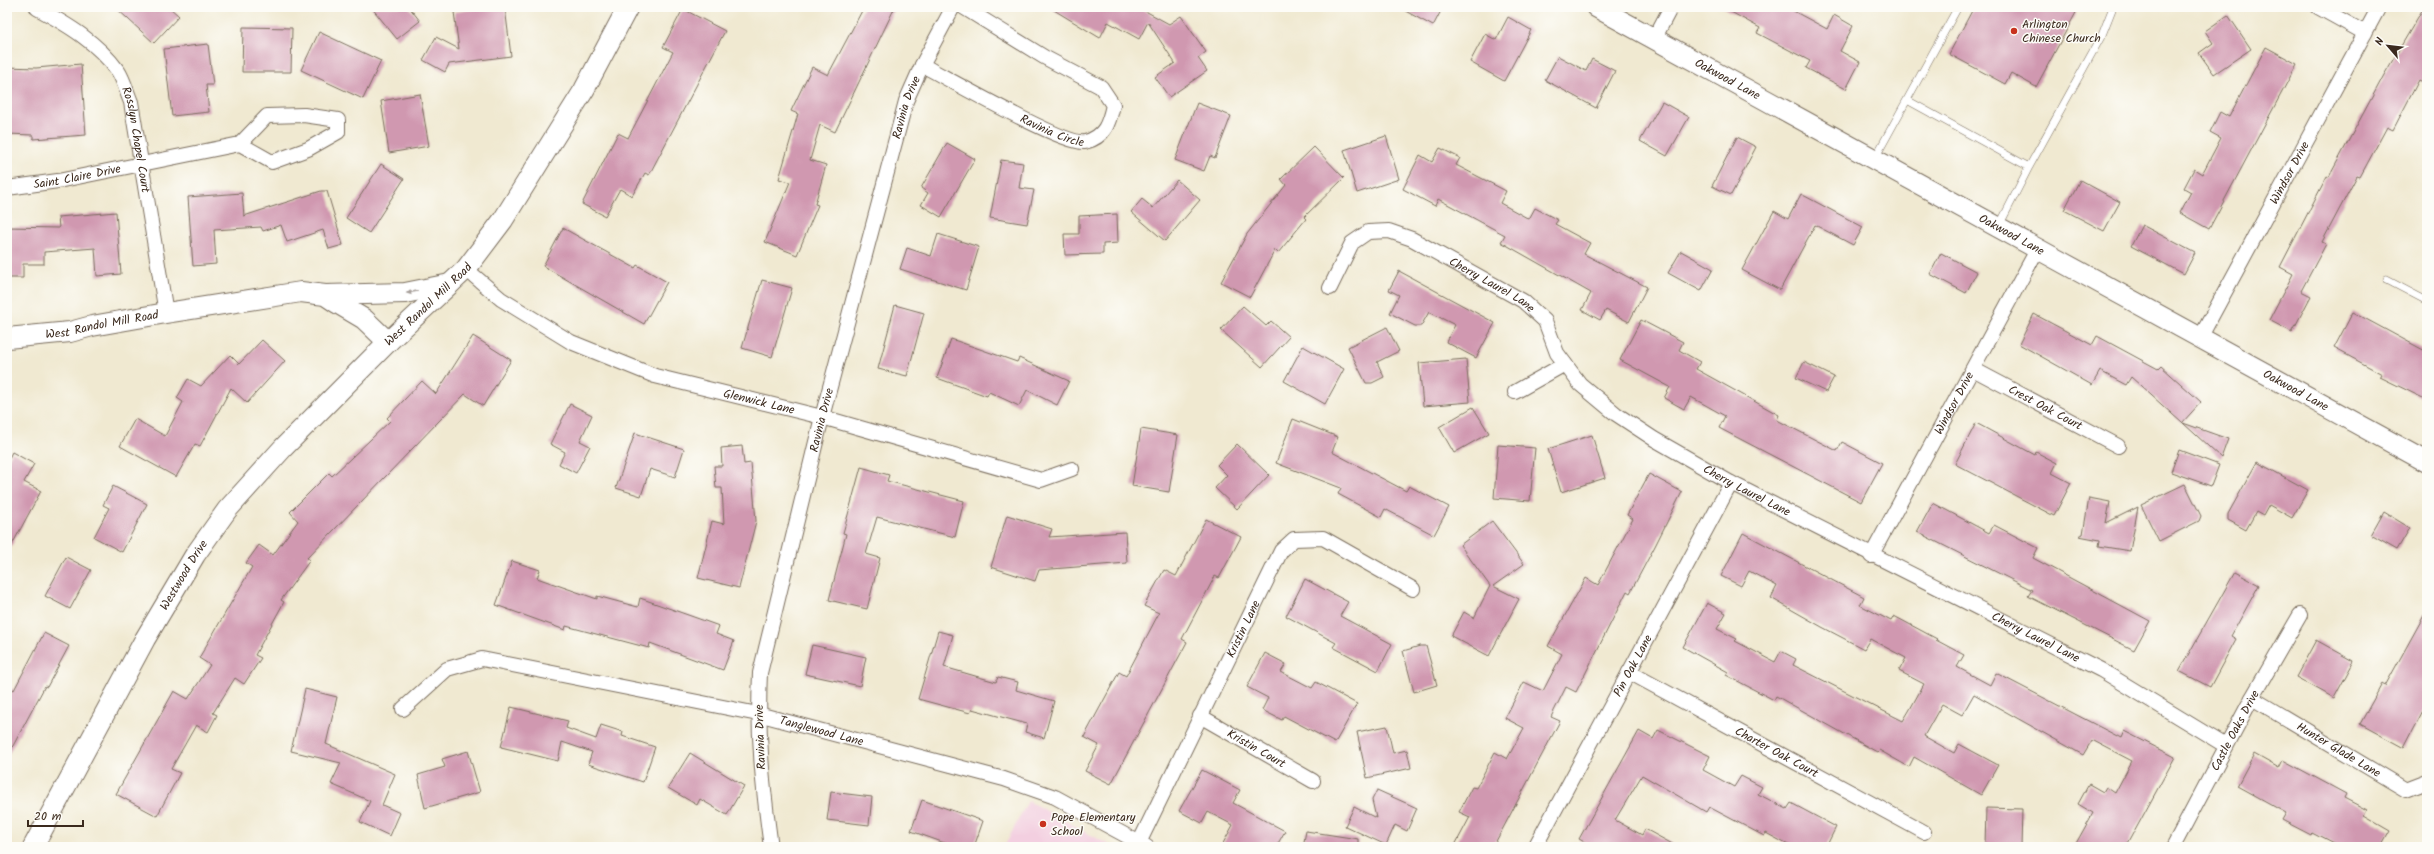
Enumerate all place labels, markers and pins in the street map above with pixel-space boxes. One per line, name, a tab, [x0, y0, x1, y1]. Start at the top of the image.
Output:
place label: Arlington Chinese Church	[2022, 15, 2101, 48]
marker: Arlington Chinese Church	[2009, 26, 2019, 36]
place label: Pope Elementary School	[1051, 808, 1136, 841]
marker: Pope Elementary School	[1038, 819, 1048, 829]

